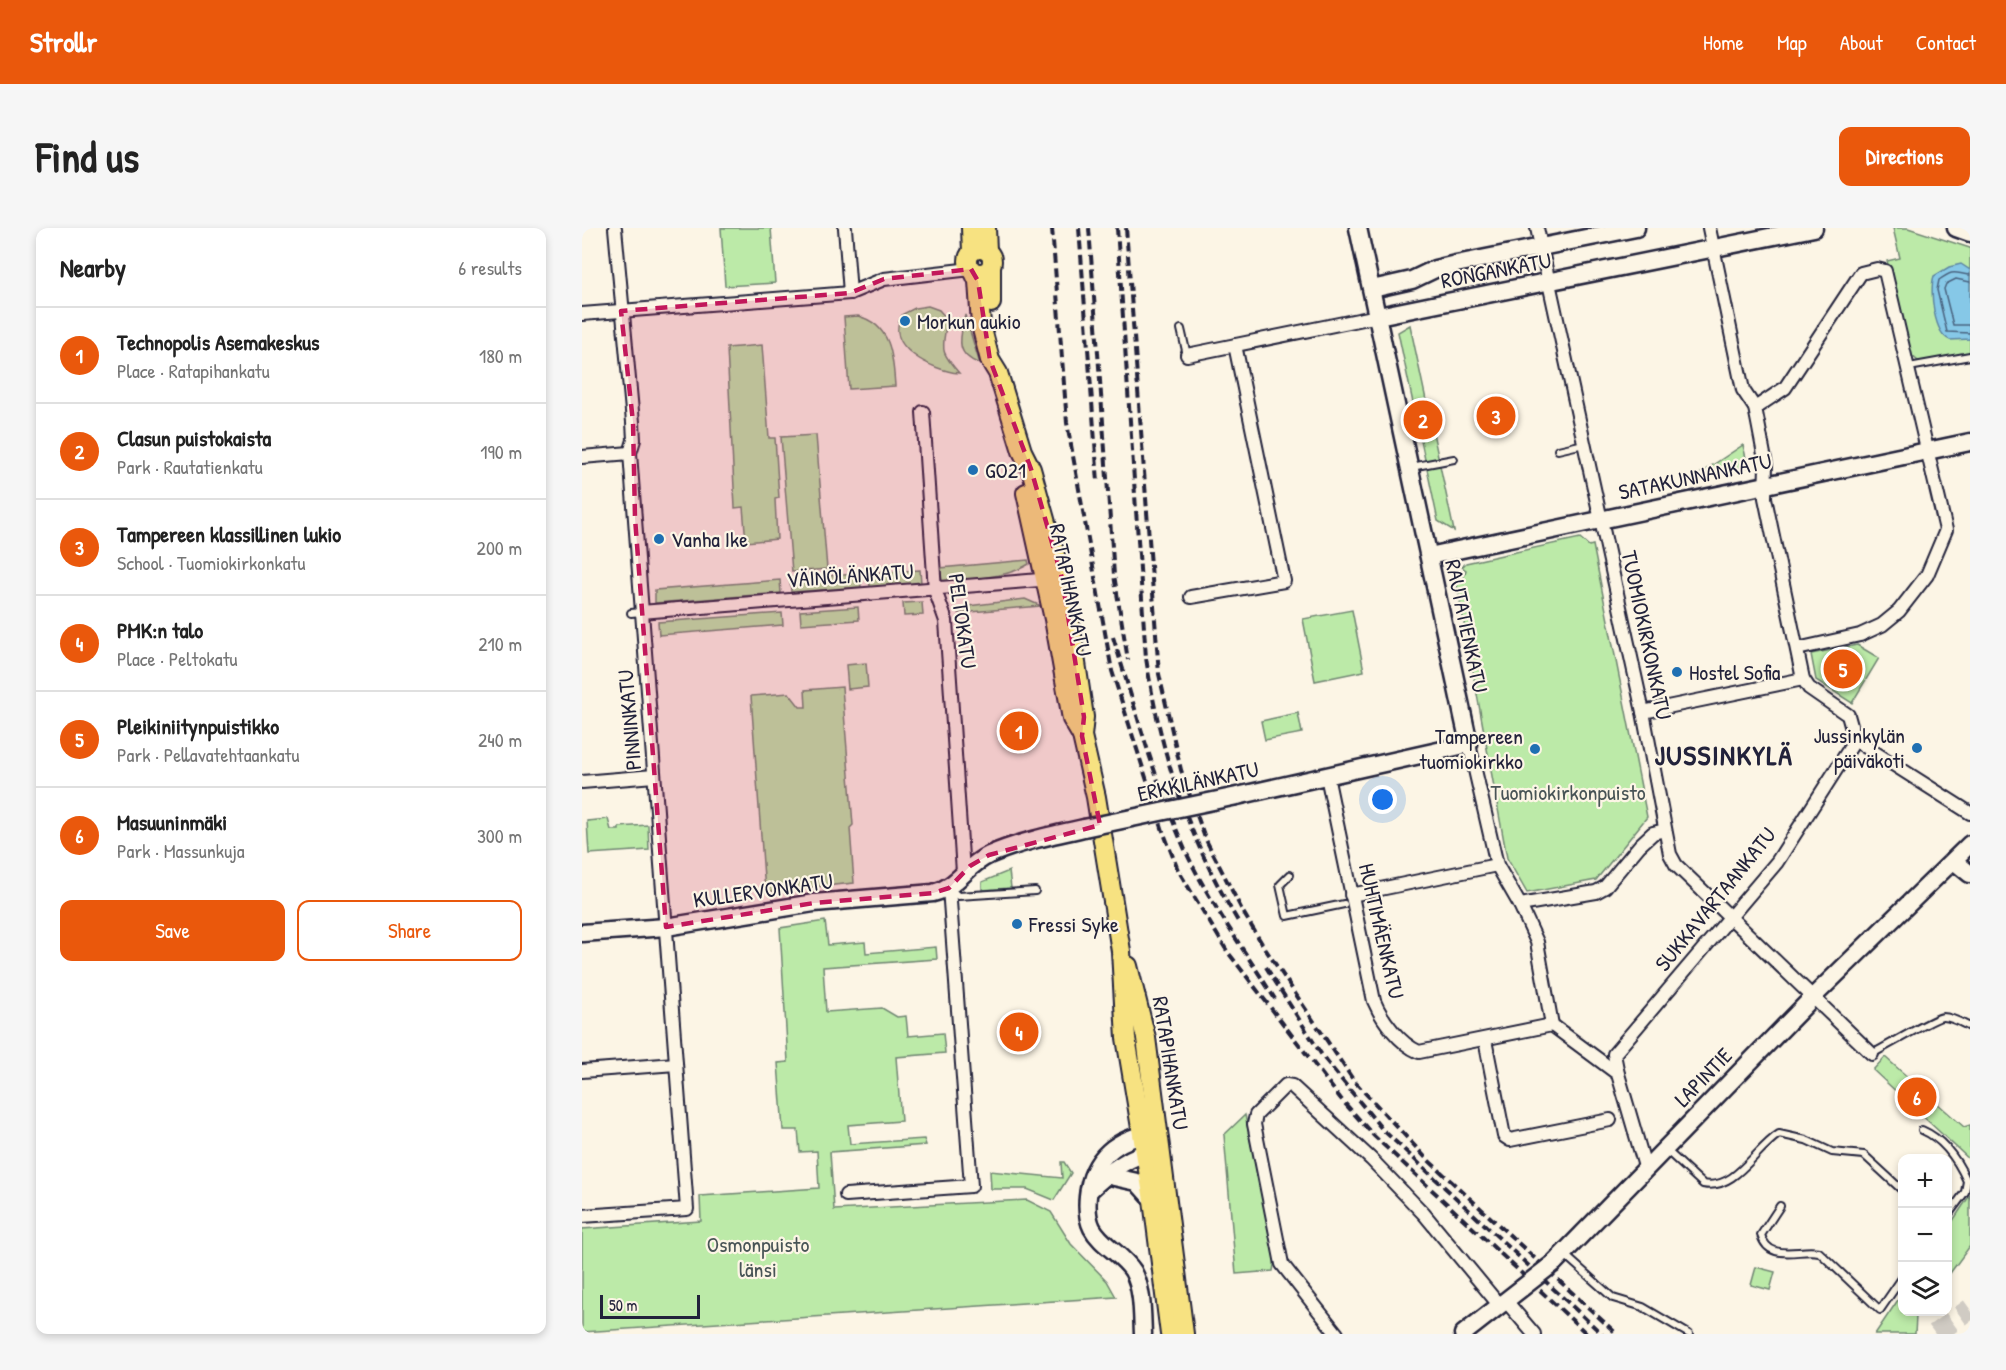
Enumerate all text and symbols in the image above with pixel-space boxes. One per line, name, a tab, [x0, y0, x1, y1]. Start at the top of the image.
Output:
text: Strollr	[30, 23, 97, 61]
text: Home	[1703, 28, 1744, 57]
text: Map	[1777, 28, 1807, 57]
text: About	[1840, 28, 1883, 57]
text: Contact	[1916, 28, 1976, 57]
button: Directions	[1839, 127, 1970, 186]
text: Find us	[36, 128, 139, 185]
street label: RONGANKATU	[1438, 245, 1554, 295]
text: Nearby	[60, 250, 126, 285]
text: 6 results	[458, 254, 522, 281]
place label: Morkun aukio	[917, 306, 1021, 336]
marker: Morkun aukio	[898, 314, 912, 328]
text: Technopolis Asemakeskus	[117, 327, 320, 357]
text: 1	[76, 342, 83, 369]
text: 180 m	[479, 342, 522, 369]
text: Place · Ratapihankatu	[117, 357, 270, 384]
pin: 3	[1476, 394, 1516, 438]
pin: 2	[1404, 398, 1442, 442]
text: Clasun puistokaista	[117, 423, 271, 453]
text: 2	[75, 438, 84, 465]
text: 190 m	[480, 438, 522, 465]
street label: SATAKUNNANKATU	[1616, 445, 1774, 507]
text: Park · Rautatienkatu	[117, 453, 263, 480]
place label: GO21	[985, 455, 1026, 485]
marker: GO21	[966, 463, 980, 477]
text: Tampereen klassillinen lukio	[117, 519, 341, 549]
street label: RATAPIHANKATU	[1042, 521, 1100, 659]
place label: Vanha Ike	[671, 524, 748, 554]
marker: Vanha Ike	[652, 532, 666, 546]
text: 3	[75, 534, 84, 561]
text: 200 m	[477, 534, 522, 561]
street label: TUOMIOKIRKONKATU	[1614, 548, 1680, 722]
text: School · Tuomiokirkonkatu	[117, 549, 305, 576]
street label: VÄINÖLÄNKATU	[785, 556, 915, 594]
street label: RAUTATIENKATU	[1438, 557, 1496, 695]
street label: PELTOKATU	[941, 572, 985, 670]
text: PMK:n talo	[117, 615, 203, 645]
text: 4	[76, 630, 83, 657]
text: 210 m	[478, 630, 522, 657]
text: Place · Peltokatu	[117, 645, 238, 672]
pin: 5	[1824, 646, 1862, 692]
place label: Hostel Sofia	[1689, 657, 1781, 687]
marker: Hostel Sofia	[1670, 665, 1684, 679]
street label: PINNINKATU	[610, 669, 648, 771]
pin: 1	[1000, 708, 1038, 754]
text: Pleikiniitynpuistikko	[117, 711, 279, 741]
place label: Jussinkylän päiväkoti	[1813, 720, 1905, 775]
place label: Tampereen tuomiokirkko	[1419, 721, 1523, 776]
text: 5	[75, 726, 84, 753]
text: 240 m	[478, 726, 522, 753]
district label: JUSSINKYLÄ	[1654, 736, 1794, 774]
text: Park · Pellavatehtaankatu	[117, 741, 299, 768]
marker: Jussinkylän päiväkoti	[1910, 741, 1924, 755]
marker: Tampereen tuomiokirkko	[1528, 742, 1542, 756]
street label: ERKKILÄNKATU	[1135, 754, 1261, 808]
park label: Tuomiokirkonpuisto	[1490, 777, 1646, 807]
your location	[1368, 785, 1397, 814]
text: Masuuninmäki	[117, 807, 227, 837]
street label: SUKKAVARTAANKATU	[1648, 821, 1782, 977]
text: 6	[76, 822, 83, 849]
text: 300 m	[477, 822, 522, 849]
text: Park · Massunkuja	[117, 837, 245, 864]
street label: HUHTIMÄENKATU	[1352, 860, 1412, 1002]
street label: KULLERVONKATU	[691, 865, 835, 915]
button: Save	[60, 900, 285, 961]
button: Share	[297, 900, 522, 961]
place label: Fressi Syke	[1028, 909, 1119, 939]
marker: Fressi Syke	[1010, 917, 1024, 931]
street label: RATAPIHANKATU	[1146, 994, 1196, 1132]
pin: 4	[1000, 1010, 1038, 1054]
street label: LAPINTIE	[1667, 1041, 1739, 1113]
pin: 6	[1898, 1074, 1936, 1120]
map controls	[1898, 1154, 1952, 1316]
button: +	[1898, 1154, 1952, 1208]
button: −	[1898, 1208, 1952, 1262]
park label: Osmonpuisto länsi	[707, 1229, 809, 1284]
button: layers	[1898, 1262, 1952, 1316]
scale bar	[600, 1292, 700, 1320]
text: 50 m	[609, 1294, 638, 1316]

